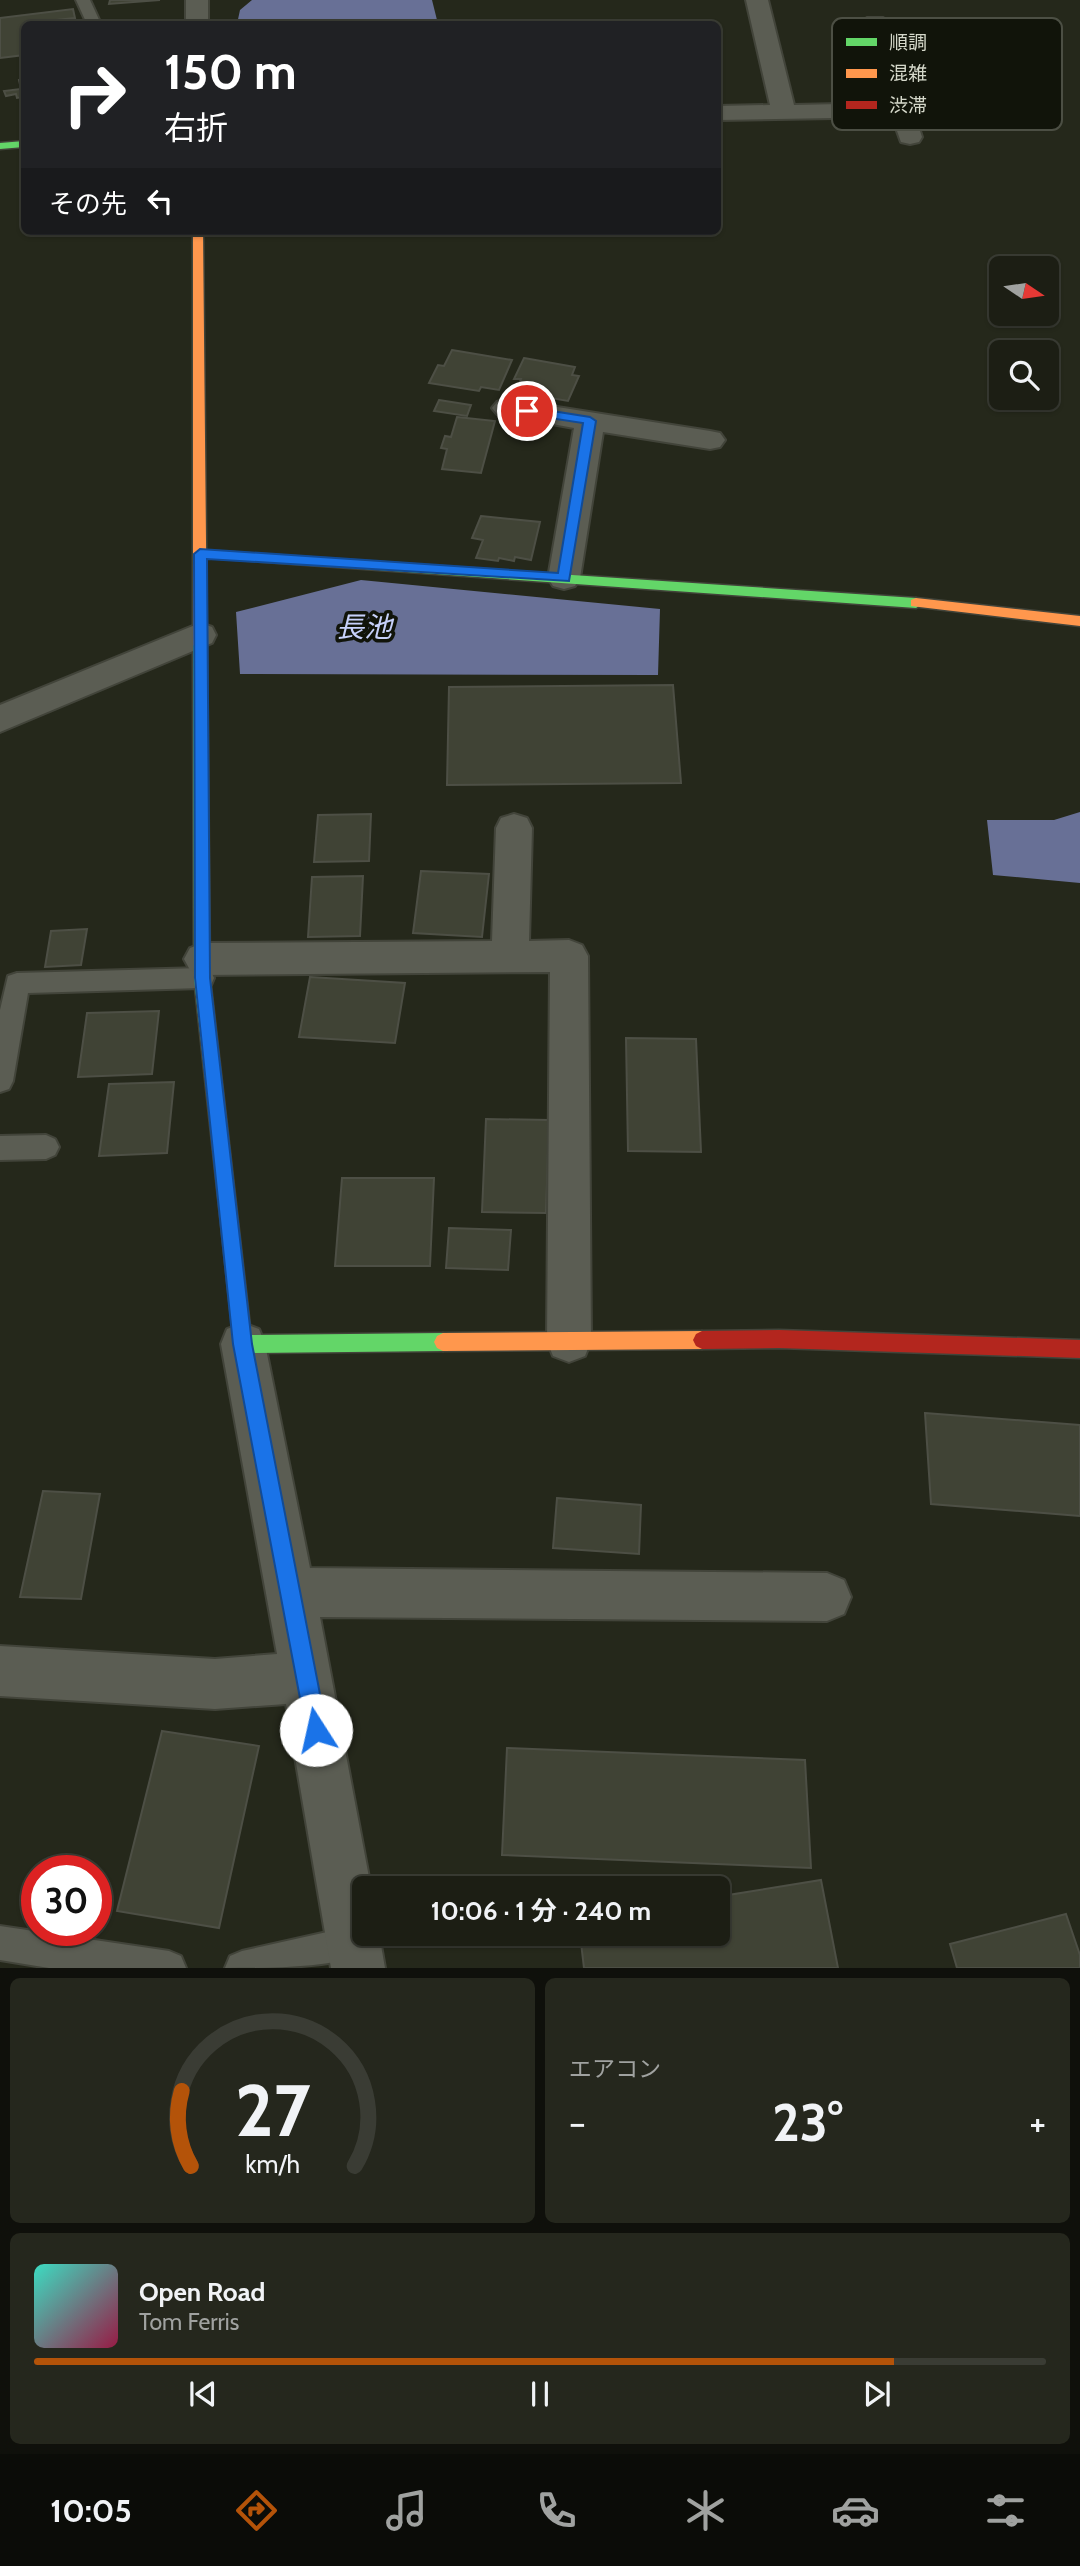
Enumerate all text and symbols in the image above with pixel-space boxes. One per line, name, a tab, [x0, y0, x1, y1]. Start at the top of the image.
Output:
legend	[832, 18, 1062, 130]
text: 順調	[889, 31, 927, 54]
text: 150 m	[164, 42, 297, 101]
icon: right	[49, 49, 140, 140]
text: 混雑	[889, 62, 927, 85]
text: 渋滞	[889, 94, 927, 117]
text: 右折	[164, 108, 228, 147]
icon: left	[141, 182, 179, 220]
text: その先	[49, 188, 127, 220]
north arrow	[989, 256, 1059, 326]
map controls	[989, 256, 1059, 410]
button: search	[989, 340, 1059, 410]
pin	[497, 381, 557, 441]
icon: arrive	[508, 392, 546, 430]
water label: 長池	[336, 610, 395, 644]
position arrow	[279, 1693, 353, 1767]
speed limit sign: 30	[21, 1855, 112, 1946]
text: 10:06 · 1 分 · 240 m	[431, 1895, 651, 1927]
text: エアコン	[569, 2055, 661, 2083]
text: 27	[235, 2067, 310, 2155]
text: 23°	[772, 2091, 843, 2154]
text: −	[569, 2099, 586, 2146]
text: +	[1029, 2099, 1046, 2146]
text: km/h	[245, 2149, 300, 2179]
text: Open Road	[139, 2276, 265, 2308]
text: Tom Ferris	[139, 2308, 239, 2336]
icon: previous	[184, 2375, 222, 2413]
icon: pause	[521, 2375, 559, 2413]
icon: next	[858, 2375, 896, 2413]
icon: directions	[232, 2486, 281, 2535]
icon: music	[382, 2486, 431, 2535]
icon: phone	[532, 2486, 581, 2535]
icon: climate	[681, 2486, 730, 2535]
icon: car	[831, 2486, 880, 2535]
icon: filters	[981, 2486, 1030, 2535]
text: 10:05	[50, 2491, 132, 2530]

